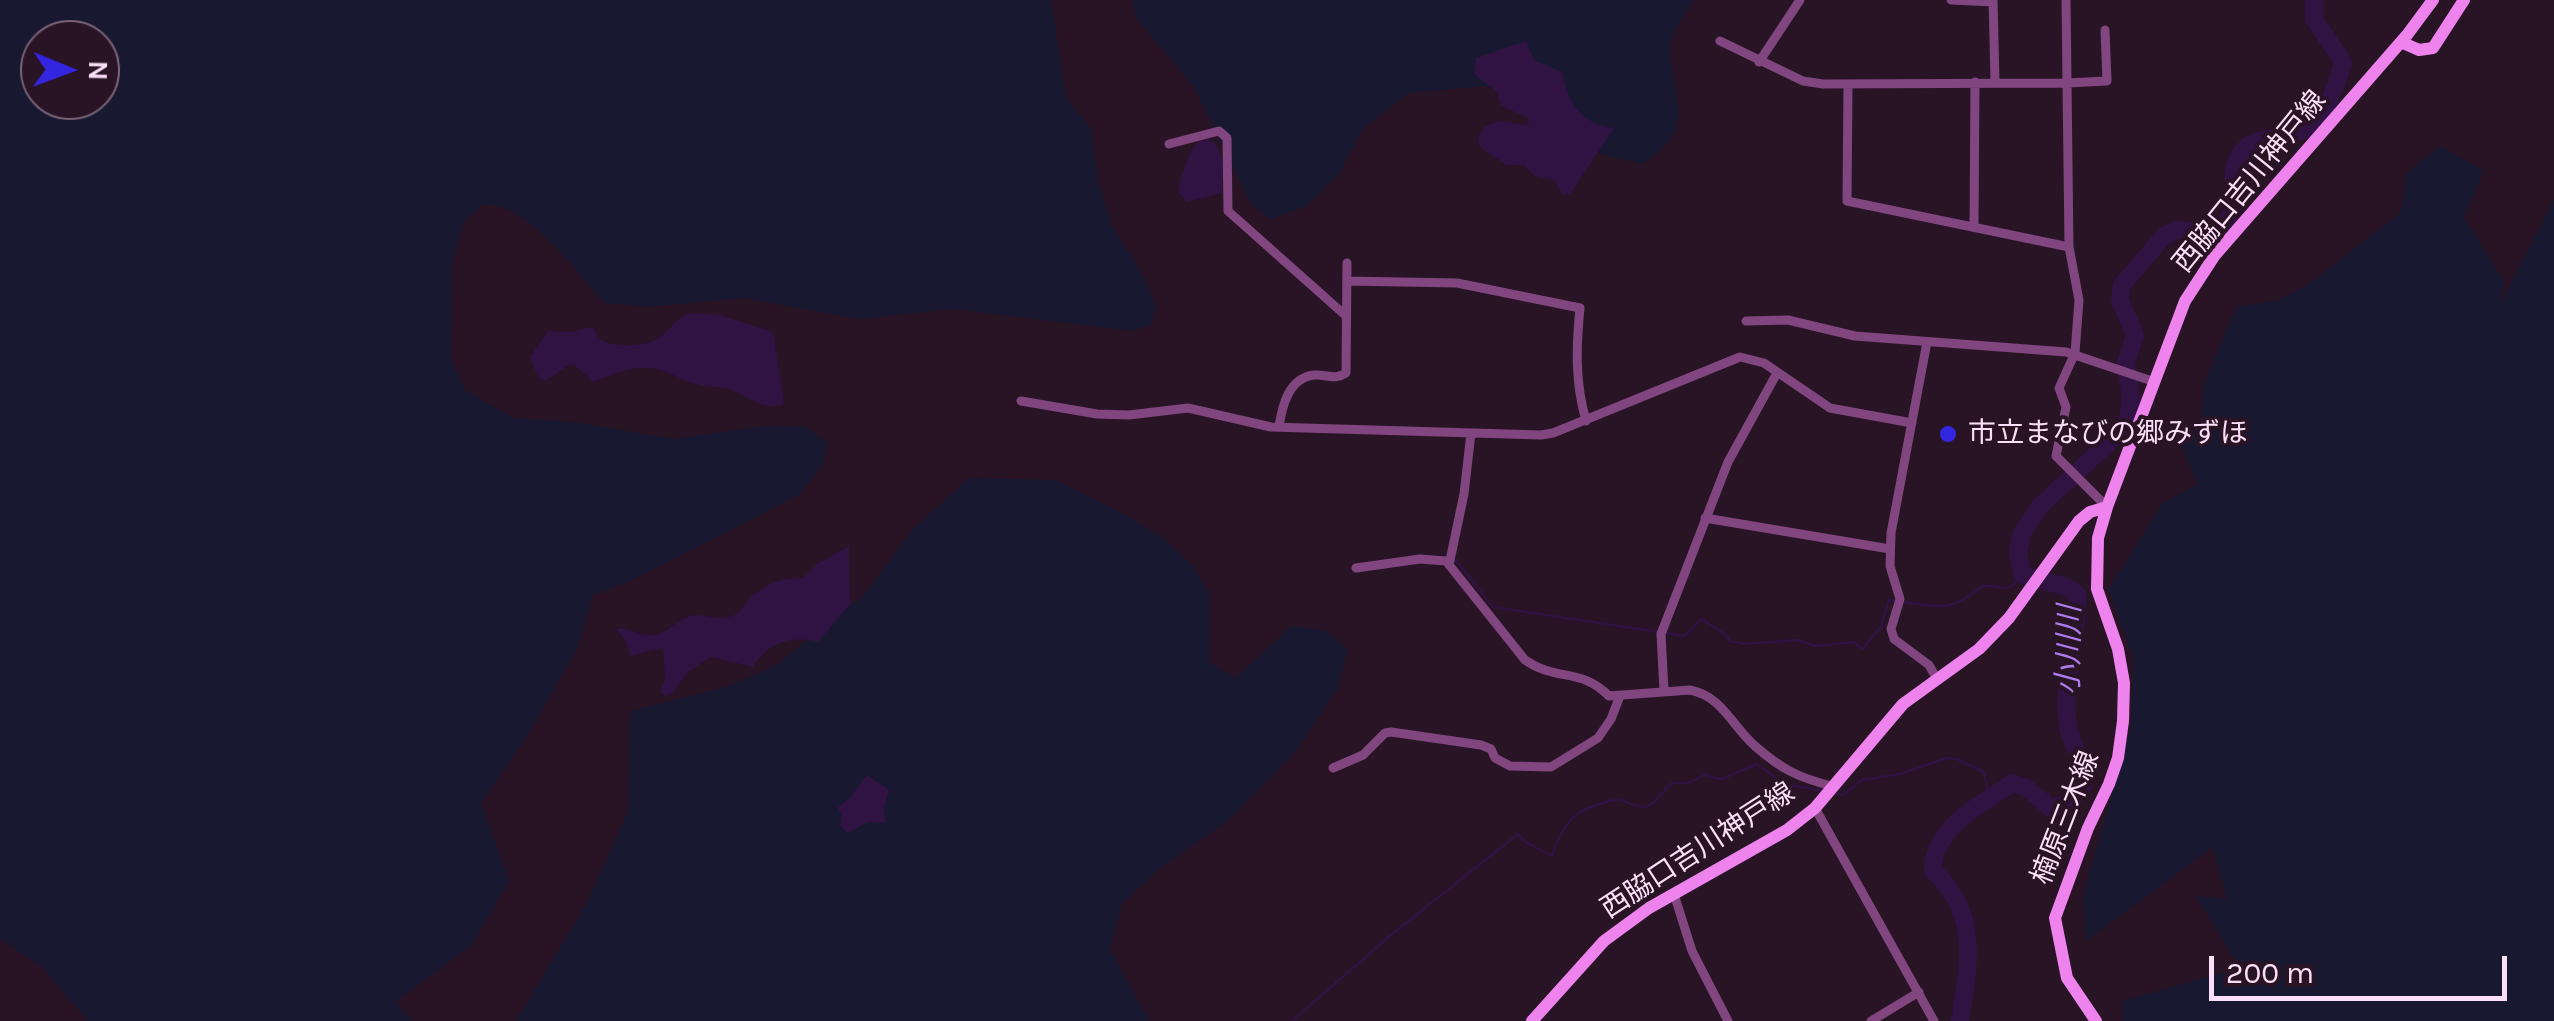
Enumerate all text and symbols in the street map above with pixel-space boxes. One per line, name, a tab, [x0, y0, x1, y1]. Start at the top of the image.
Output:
north arrow	[20, 20, 120, 120]
text: N	[82, 60, 115, 81]
street label: 西脇口吉川神戸線	[2166, 84, 2334, 280]
place label: 市立まなびの郷みずほ	[1968, 417, 2248, 451]
marker: 市立まなびの郷みずほ	[1937, 423, 1959, 445]
water label: 小川川	[2051, 605, 2089, 695]
street label: 楠原三木線	[2025, 747, 2107, 889]
street label: 西脇口吉川神戸線	[1595, 776, 1801, 926]
scale bar	[2214, 936, 2512, 998]
text: 200 m	[2226, 955, 2314, 991]

